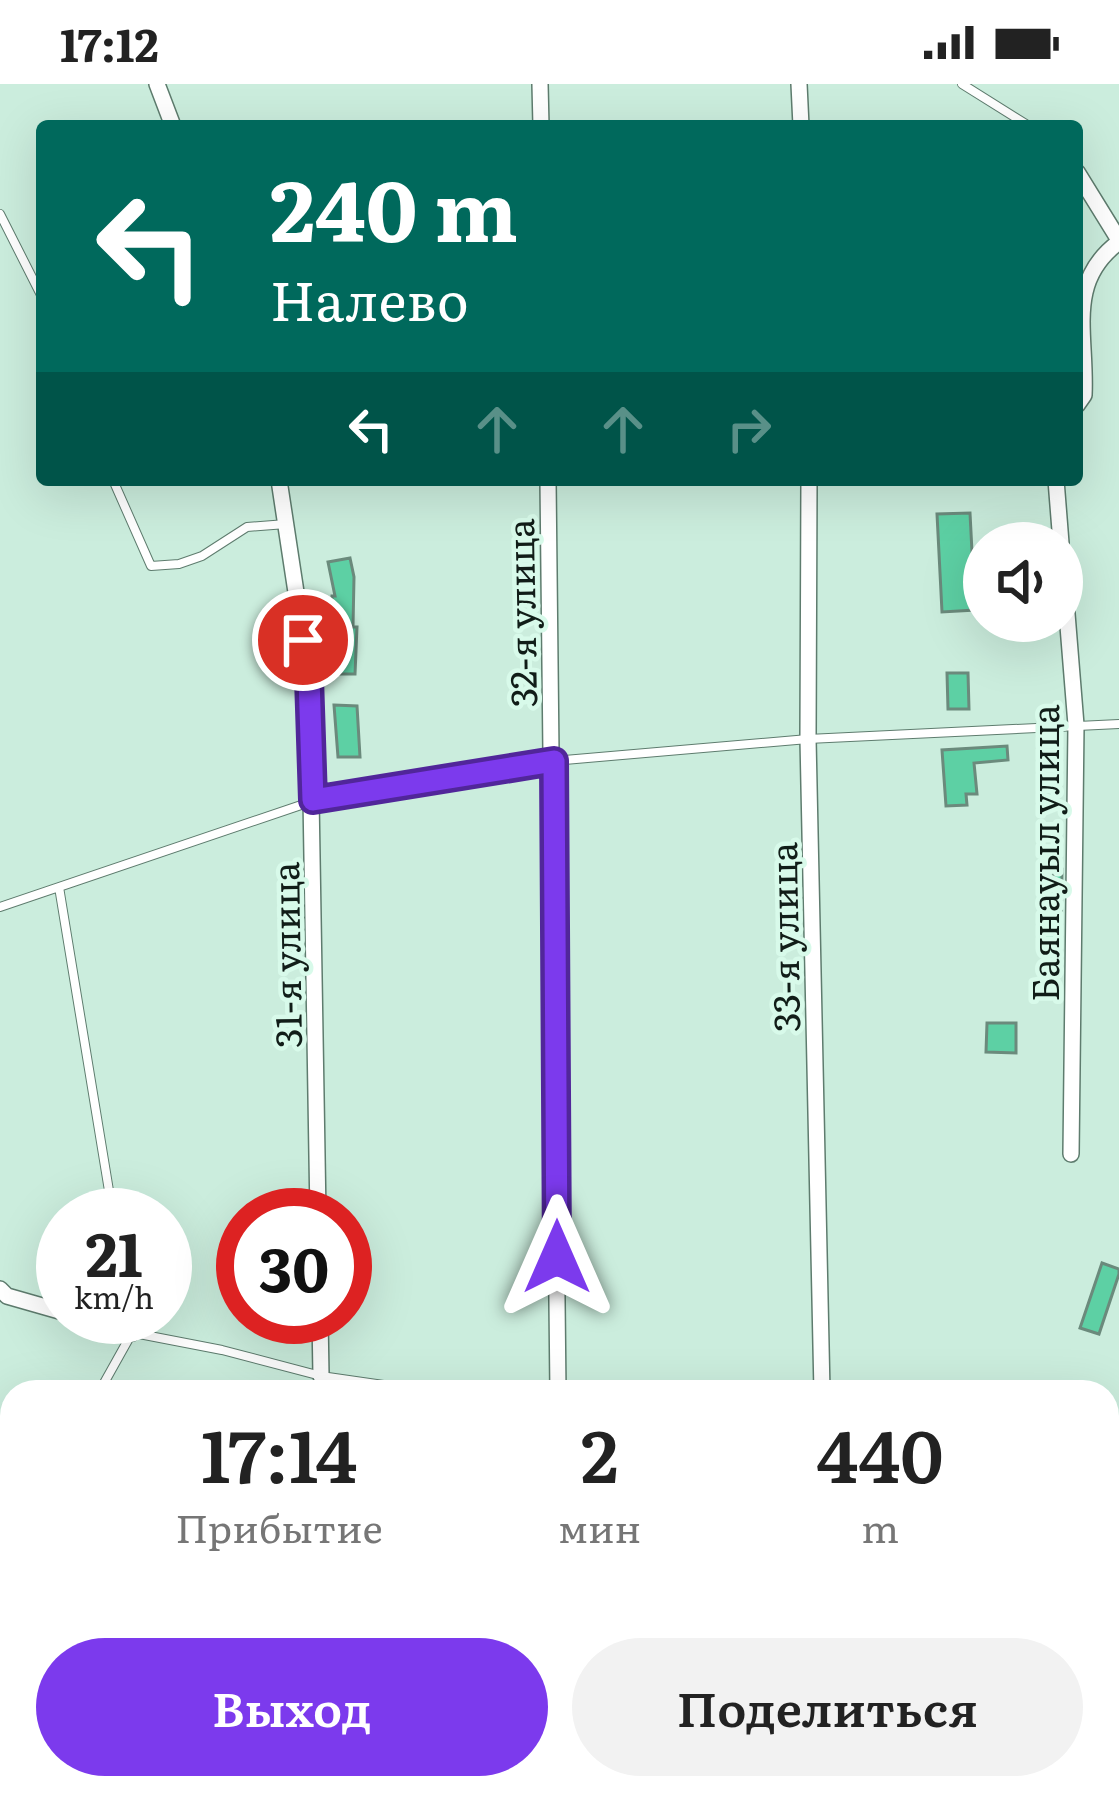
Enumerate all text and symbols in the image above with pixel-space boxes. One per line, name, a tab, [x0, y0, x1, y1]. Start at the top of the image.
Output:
text: 17:12	[60, 9, 159, 76]
text: 240 m	[270, 143, 518, 268]
icon: left	[72, 168, 228, 324]
text: Налево	[270, 257, 469, 338]
icon: left	[338, 396, 404, 462]
icon: ahead	[464, 396, 530, 462]
icon: ahead	[590, 396, 656, 462]
icon: right	[716, 396, 782, 462]
street label: 32-я улица	[492, 518, 548, 708]
map controls	[963, 522, 1083, 642]
button: sound	[963, 522, 1083, 642]
pin	[252, 589, 354, 691]
icon: arrive	[270, 607, 336, 673]
street label: Баянауыл улица	[1017, 704, 1070, 1002]
street label: 33-я улица	[755, 841, 811, 1032]
street label: 31-я улица	[257, 861, 313, 1049]
speed limit sign: 30	[216, 1188, 372, 1344]
position arrow	[494, 1194, 620, 1320]
text: 21	[85, 1206, 143, 1295]
text: km/h	[74, 1274, 154, 1318]
text: 17:14	[201, 1398, 358, 1505]
text: 2	[581, 1398, 619, 1505]
text: 440	[817, 1398, 944, 1505]
text: Прибытие	[175, 1497, 383, 1555]
text: мин	[558, 1497, 641, 1555]
text: m	[861, 1497, 899, 1555]
button: Выход	[36, 1638, 548, 1776]
button: Поделиться	[572, 1638, 1083, 1776]

